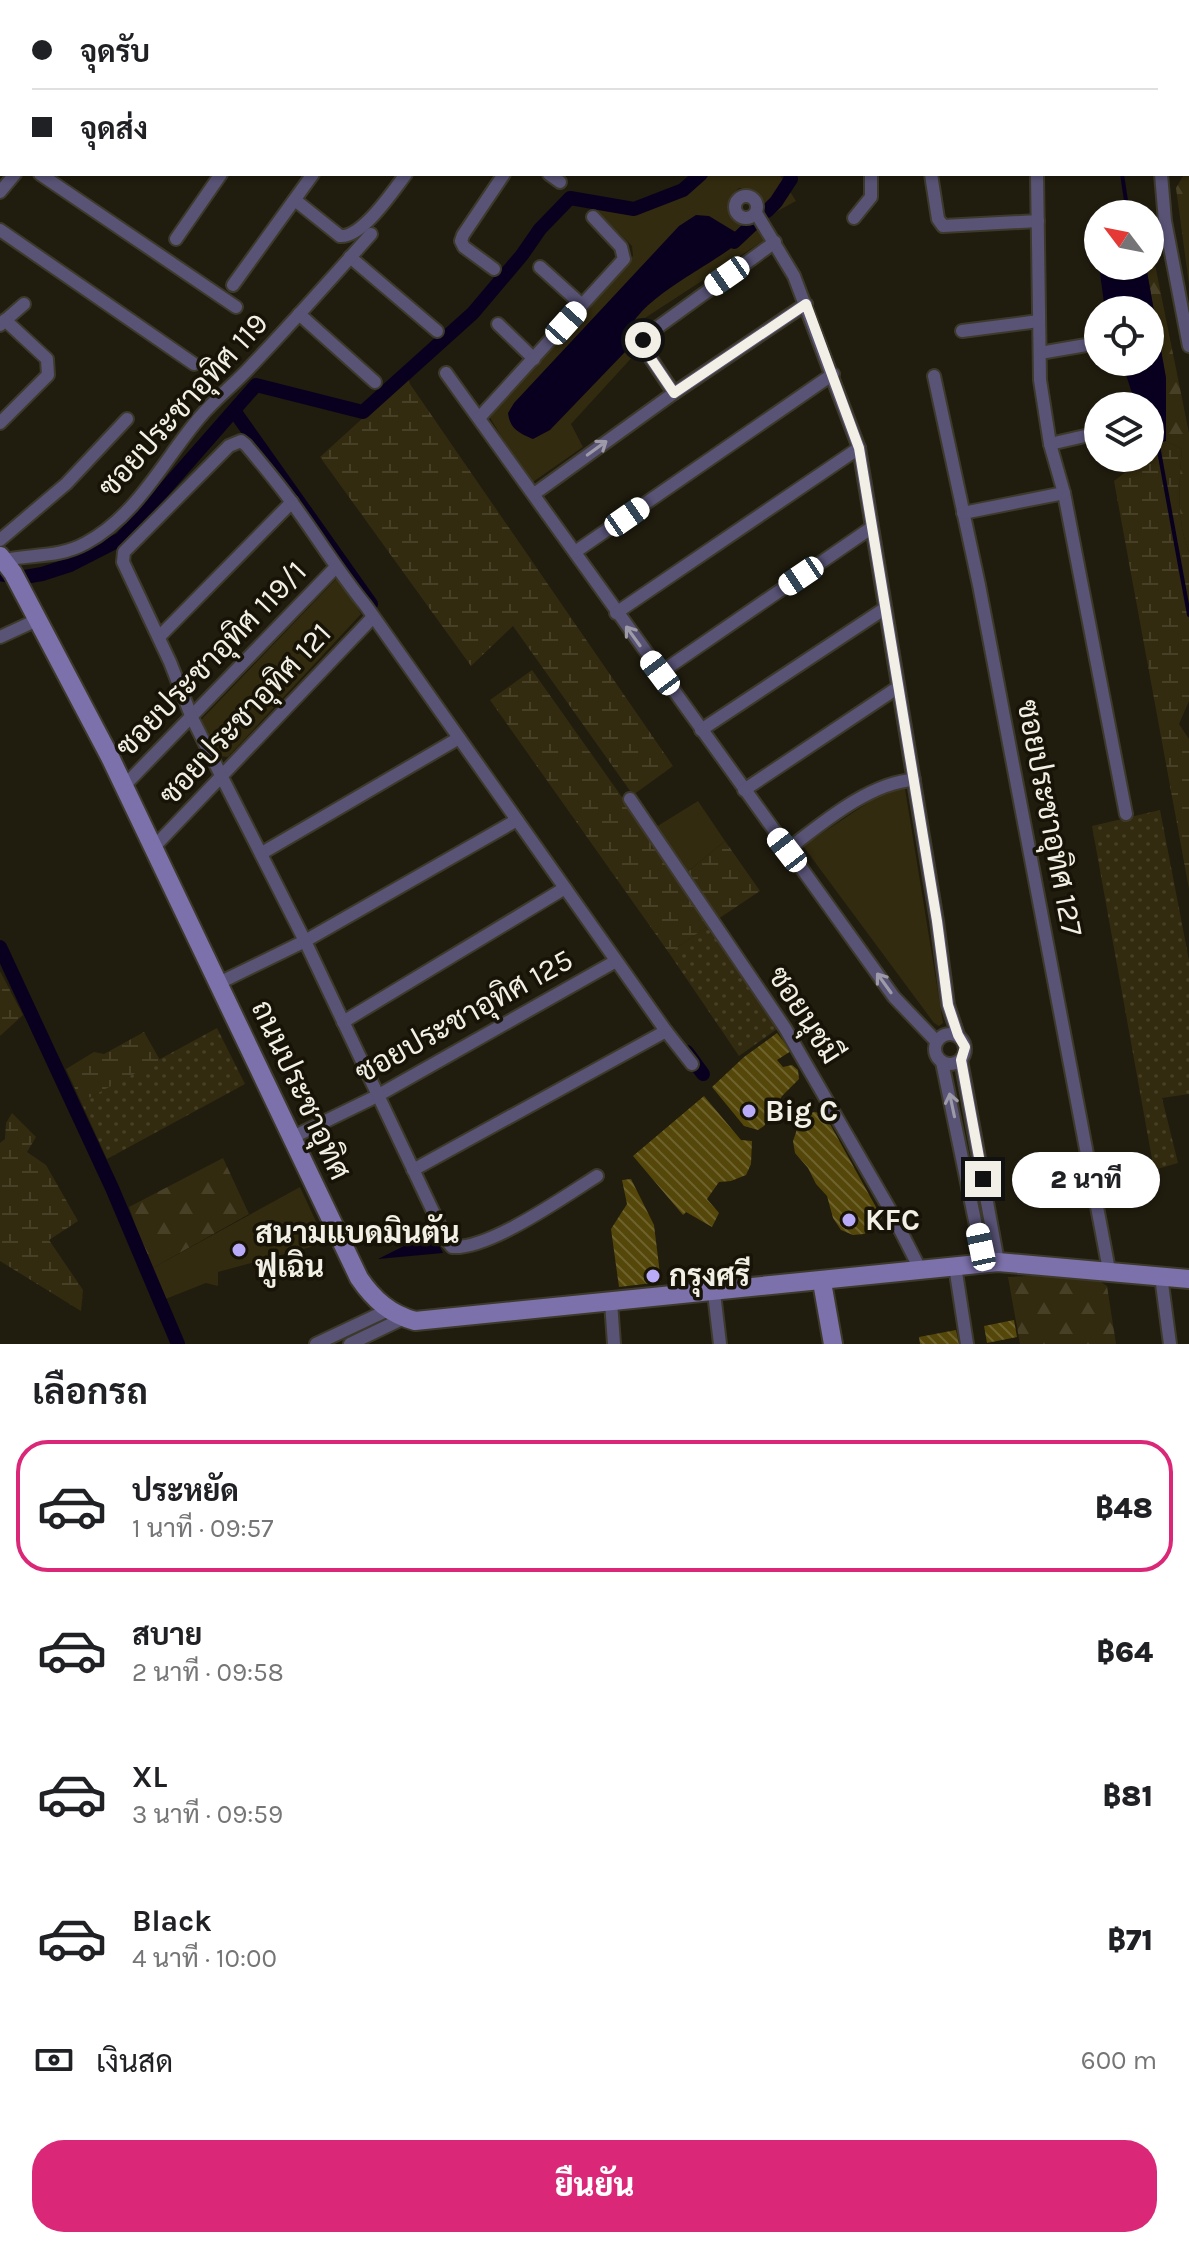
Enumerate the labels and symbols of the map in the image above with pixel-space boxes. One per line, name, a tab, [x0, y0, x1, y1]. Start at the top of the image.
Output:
north arrow	[1084, 200, 1164, 280]
car	[700, 252, 754, 300]
car	[541, 297, 591, 349]
street label: ซอยประชาอุทิศ 119	[91, 305, 278, 507]
route start	[625, 322, 661, 358]
one-way arrow	[586, 440, 607, 457]
car	[600, 493, 654, 541]
street label: ซอยประชาอุทิศ 119/1	[108, 553, 316, 767]
car	[774, 553, 828, 599]
street label: ซอยประชาอุทิศ 121	[151, 615, 341, 815]
one-way arrow	[625, 626, 641, 648]
car	[636, 647, 684, 699]
street label: ซอยประชาอุทิศ 127	[1006, 697, 1091, 940]
car	[763, 824, 811, 876]
street label: ซอยประชาอุทิศ 125	[349, 941, 580, 1093]
street label: ซอยนุชมี	[758, 959, 851, 1072]
one-way arrow	[875, 973, 892, 995]
street label: ถนนประชาอุทิศ	[241, 995, 358, 1187]
place label: Big C	[765, 1093, 838, 1129]
one-way arrow	[944, 1093, 959, 1119]
marker: Big C	[740, 1102, 758, 1120]
callout: 2 นาที	[1011, 1151, 1159, 1207]
route end	[965, 1161, 1001, 1197]
place label: KFC	[865, 1202, 920, 1238]
marker: KFC	[840, 1211, 858, 1229]
place label: สนามแบดมินตัน ฟูเฉิน	[255, 1214, 460, 1288]
car	[964, 1221, 998, 1273]
marker: สนามแบดมินตัน ฟูเฉิน	[230, 1241, 248, 1259]
place label: กรุงศรี	[669, 1256, 750, 1297]
marker: กรุงศรี	[644, 1267, 662, 1285]

